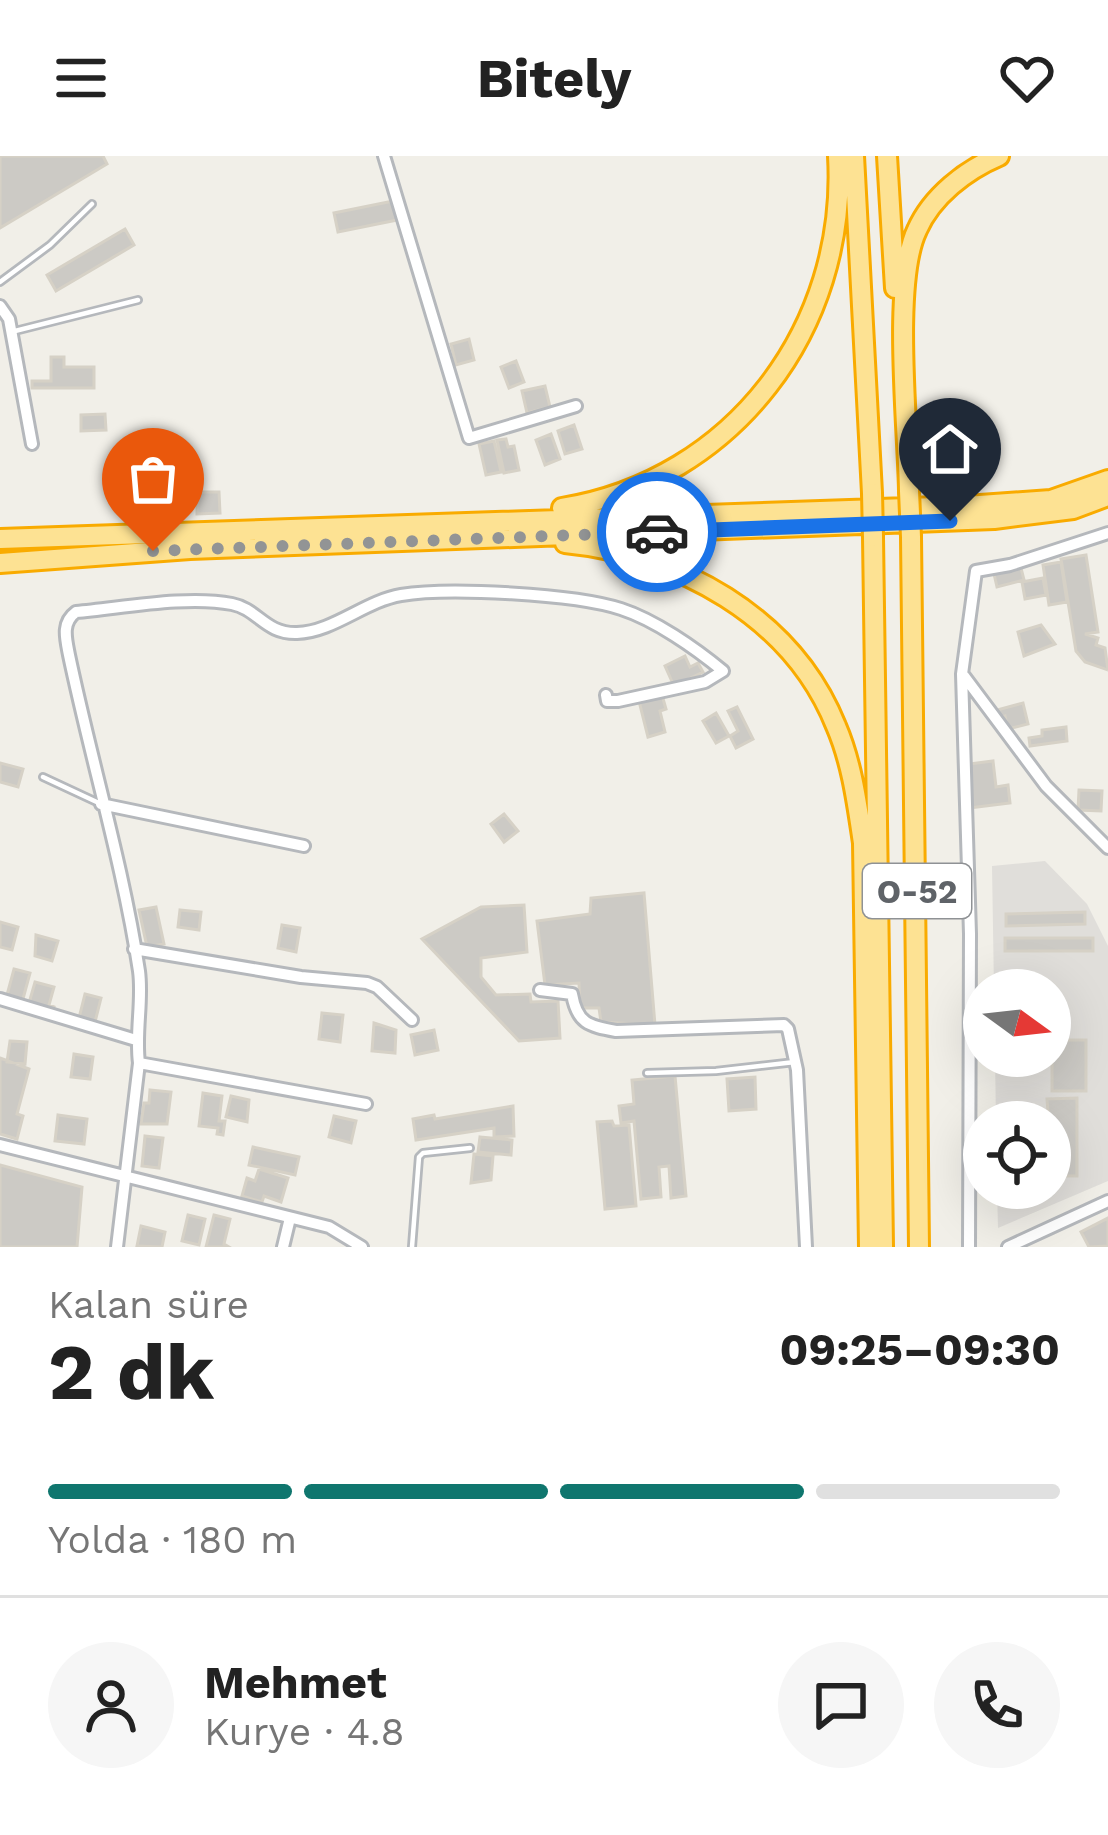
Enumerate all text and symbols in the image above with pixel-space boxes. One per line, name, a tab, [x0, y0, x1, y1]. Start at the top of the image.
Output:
icon: menu	[48, 45, 114, 111]
icon: heart	[994, 45, 1060, 111]
text: Bitely	[477, 47, 631, 110]
pin	[899, 398, 1001, 521]
icon: home	[917, 416, 983, 482]
pin	[102, 428, 204, 551]
icon: bag	[120, 446, 186, 512]
courier	[597, 472, 717, 592]
icon: car	[624, 499, 690, 565]
road number: O-52	[863, 864, 971, 918]
north arrow	[963, 969, 1071, 1077]
map controls	[963, 969, 1071, 1209]
button: locate	[963, 1101, 1071, 1209]
text: Kalan süre	[48, 1282, 249, 1327]
text: 09:25–09:30	[780, 1323, 1060, 1376]
text: 2 dk	[48, 1326, 214, 1418]
text: Yolda · 180 m	[48, 1517, 297, 1562]
button: person	[48, 1642, 174, 1768]
button: chat	[778, 1642, 904, 1768]
button: phone	[934, 1642, 1060, 1768]
text: Mehmet	[204, 1656, 387, 1709]
text: Kurye · 4.8	[204, 1709, 404, 1754]

